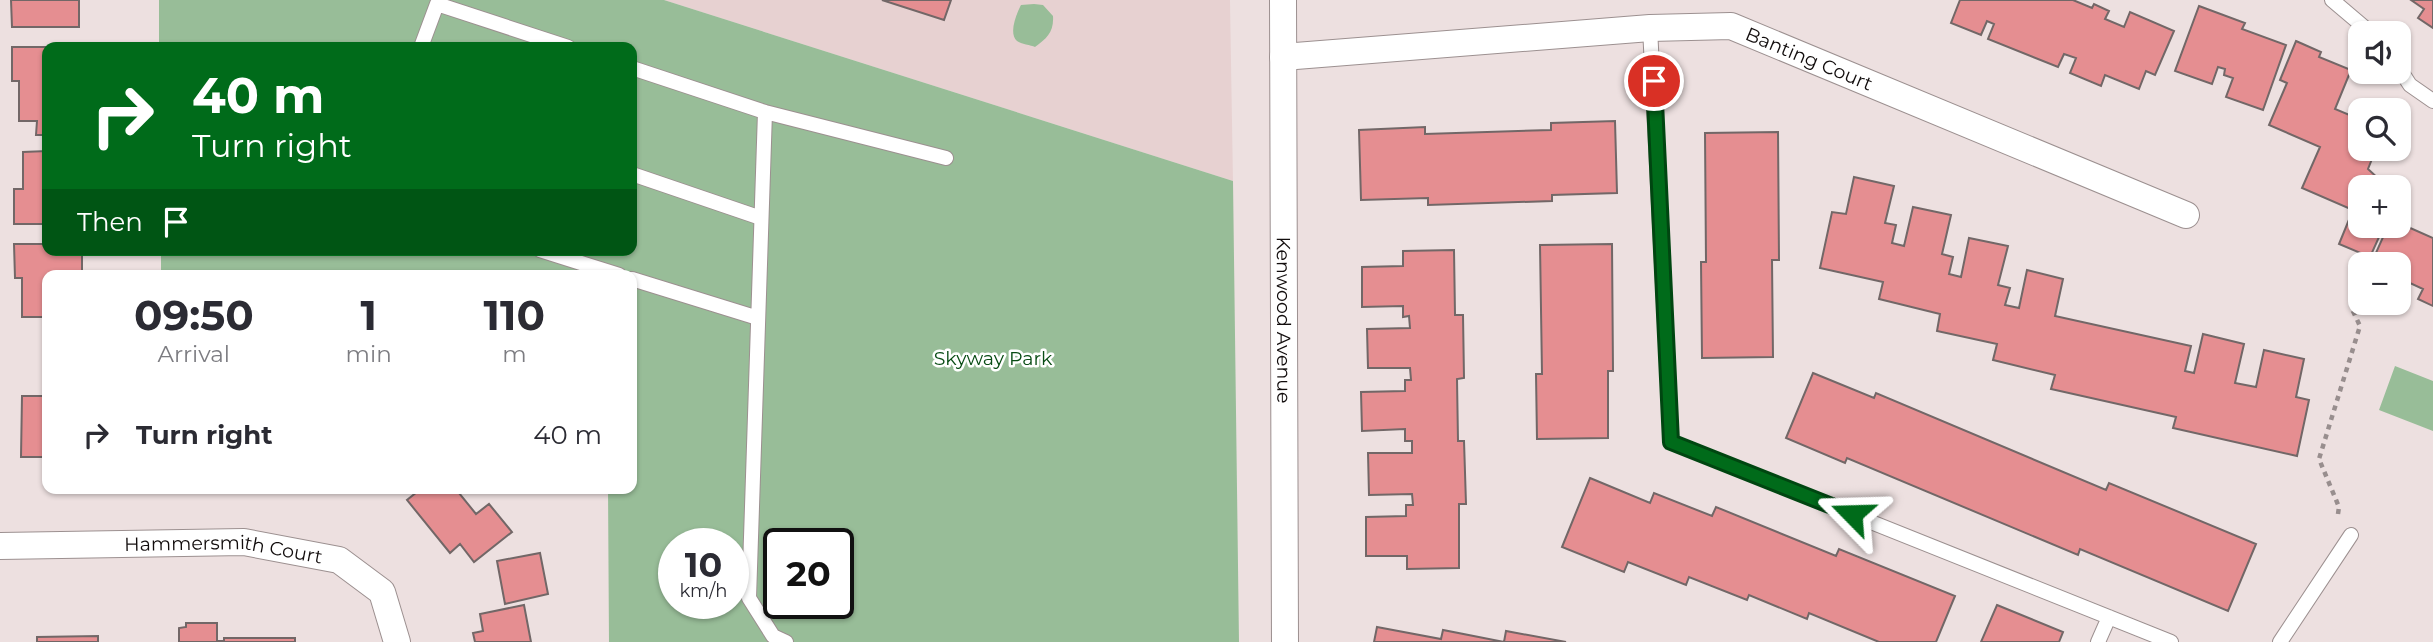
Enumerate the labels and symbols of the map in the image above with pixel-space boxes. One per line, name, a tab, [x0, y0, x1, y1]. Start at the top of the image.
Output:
street label: Banting Court	[1742, 22, 1876, 96]
pin	[1624, 51, 1684, 111]
street label: Kenwood Avenue	[1272, 236, 1295, 404]
park label: Skyway Park	[934, 347, 1053, 370]
position arrow	[1815, 477, 1889, 551]
speed limit sign: 20	[763, 528, 854, 619]
street label: Hammersmith Court	[124, 531, 325, 569]

